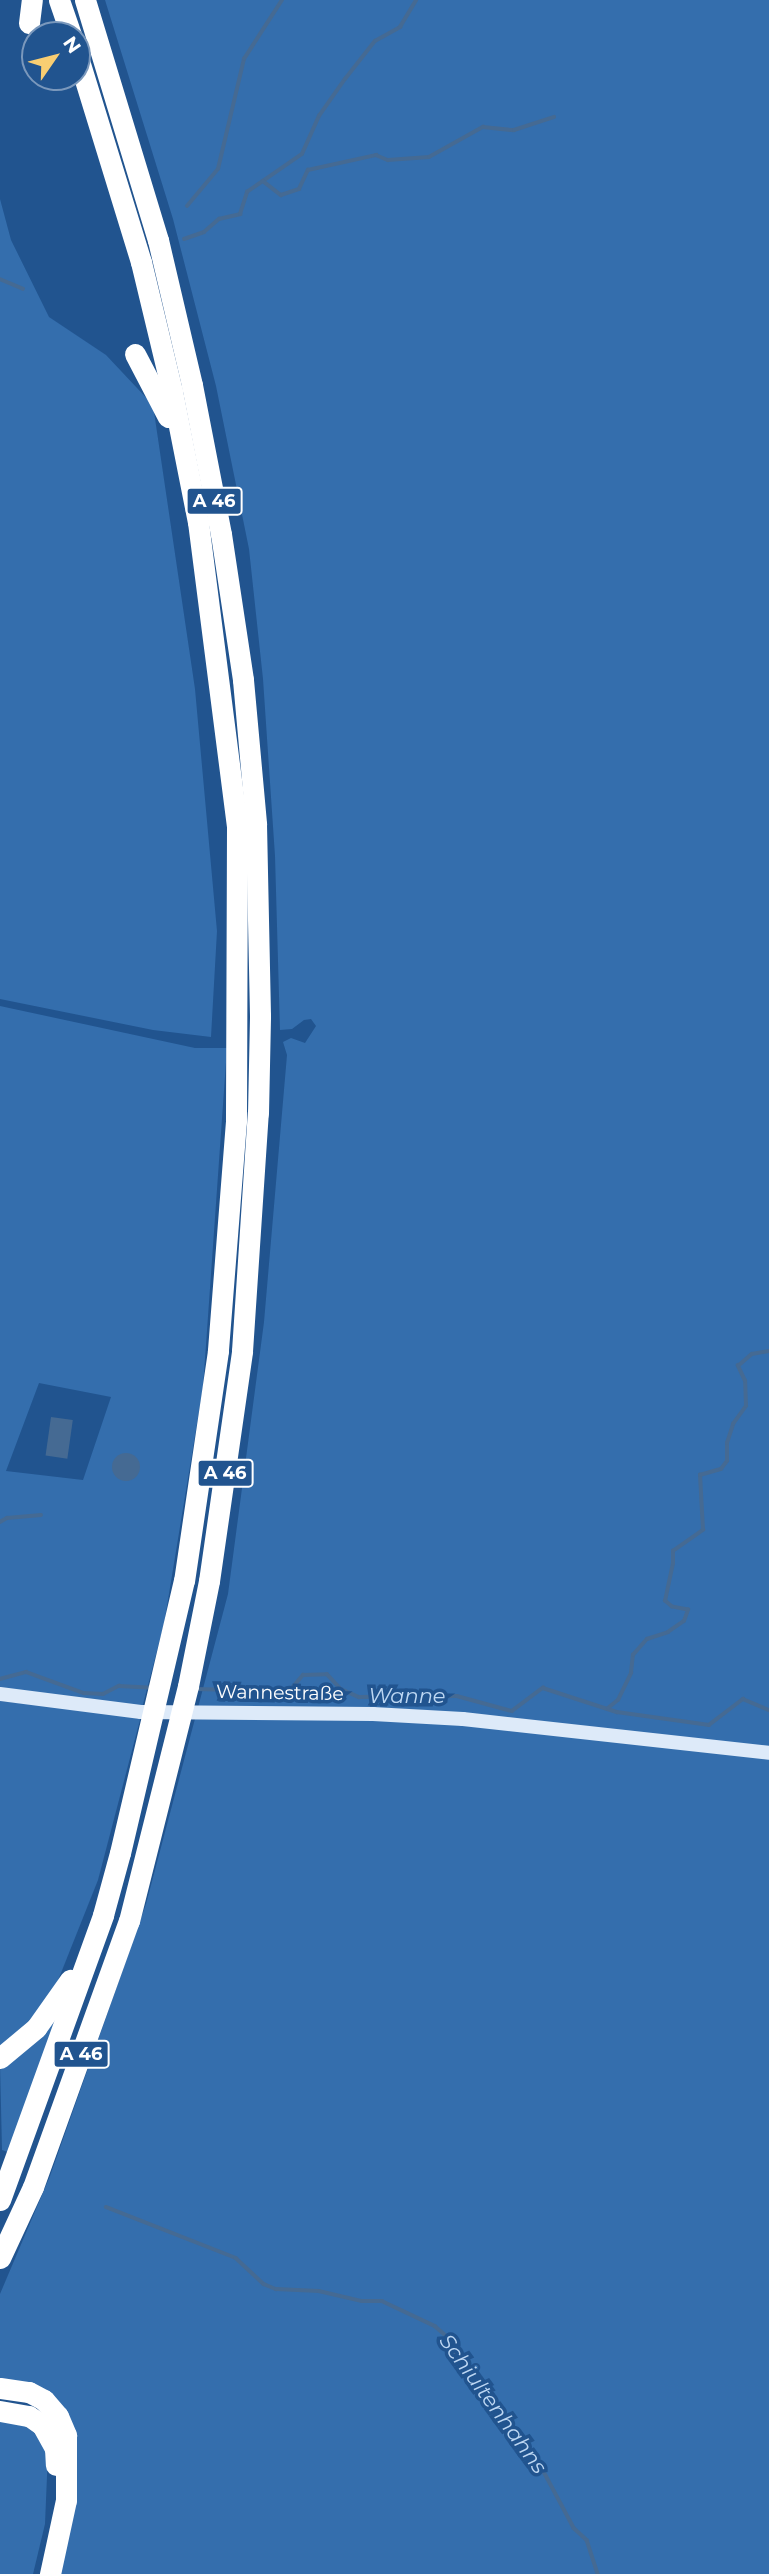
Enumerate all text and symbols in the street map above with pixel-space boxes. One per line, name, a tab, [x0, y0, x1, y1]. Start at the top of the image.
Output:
north arrow	[21, 21, 91, 91]
text: N	[58, 32, 86, 58]
road number: A 46	[184, 486, 244, 516]
road number: A 46	[195, 1458, 255, 1488]
street label: Wannestraße	[216, 1680, 344, 1706]
water label: Wanne	[368, 1683, 446, 1709]
road number: A 46	[51, 2040, 111, 2068]
water label: Schiultenhahns	[434, 2329, 552, 2479]

